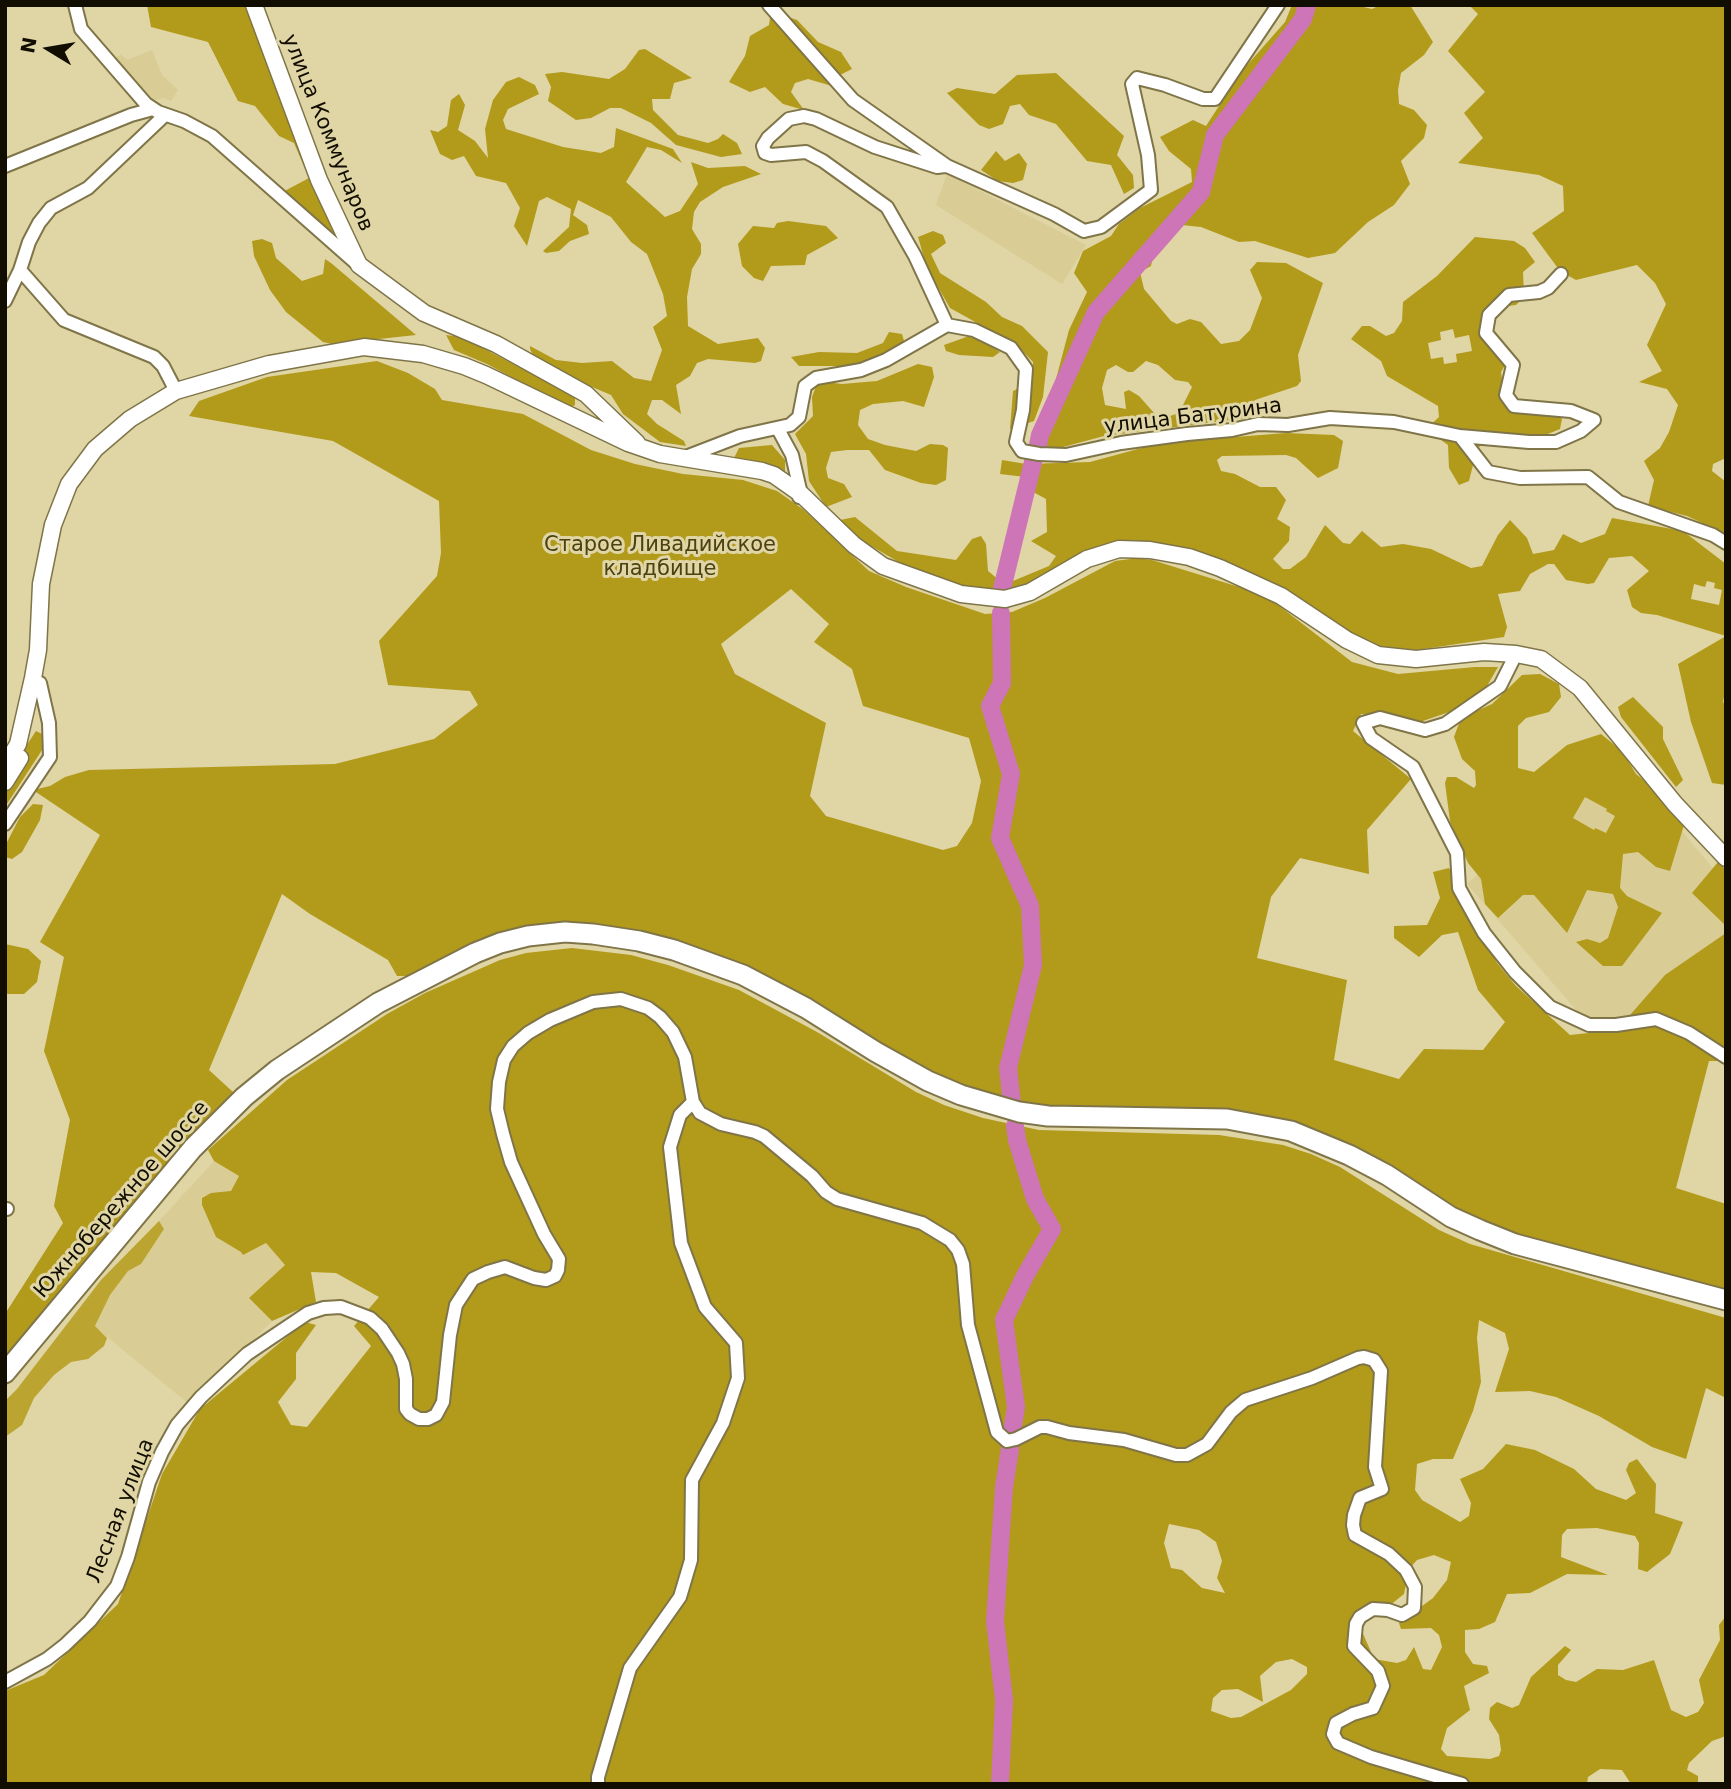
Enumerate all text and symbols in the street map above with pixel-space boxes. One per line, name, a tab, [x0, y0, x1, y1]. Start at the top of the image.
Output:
north arrow	[14, 14, 84, 84]
street label: улица Коммунаров	[276, 31, 378, 235]
text: N	[16, 35, 41, 55]
street label: улица Батурина	[1103, 394, 1283, 440]
park label: Старое Ливадийское кладбище	[544, 533, 776, 583]
street label: Южнобережное шоссе	[29, 1096, 215, 1304]
street label: Лесная улица	[82, 1435, 160, 1587]

